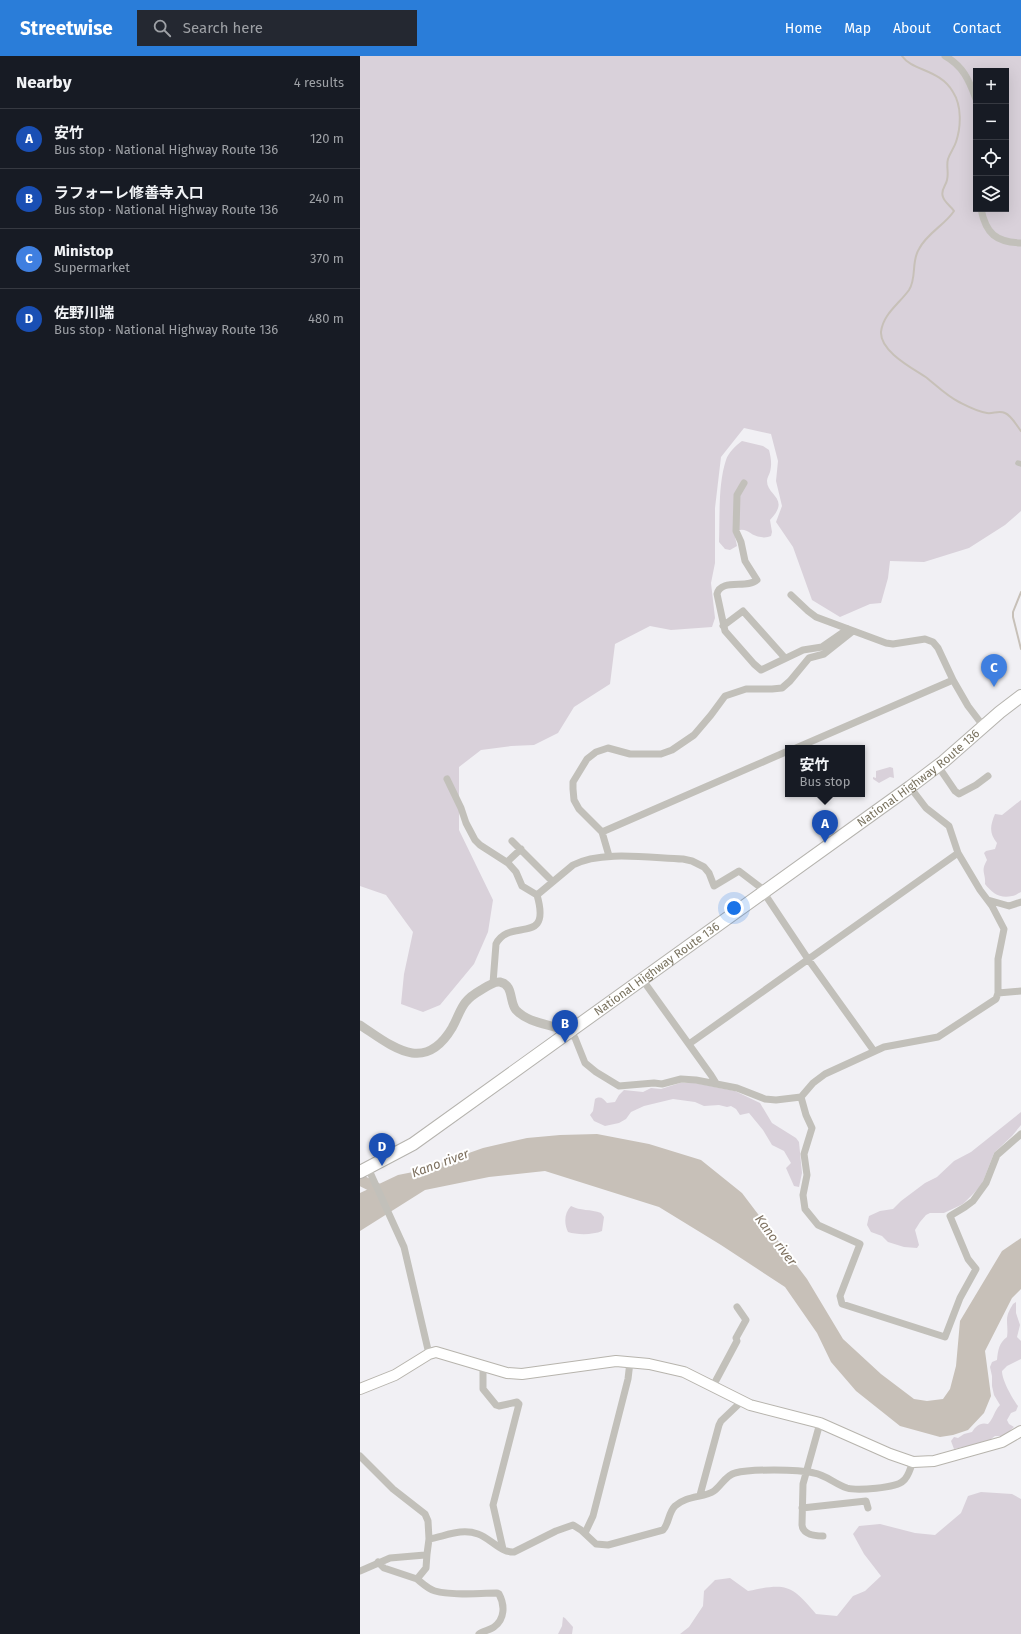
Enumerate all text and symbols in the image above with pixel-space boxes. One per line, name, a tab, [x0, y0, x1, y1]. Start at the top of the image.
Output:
search box	[137, 10, 417, 46]
text: Streetwise	[20, 17, 113, 40]
icon: search	[151, 17, 173, 39]
text: Search here	[183, 19, 263, 37]
text: Home	[785, 20, 822, 37]
text: Map	[844, 20, 871, 37]
text: About	[893, 20, 931, 37]
text: Contact	[953, 20, 1001, 37]
map controls	[973, 68, 1009, 212]
button: +	[973, 68, 1009, 104]
text: Nearby	[16, 72, 71, 93]
text: 4 results	[294, 75, 344, 90]
button: −	[973, 104, 1009, 140]
text: 安竹	[54, 124, 84, 142]
text: A	[25, 131, 33, 146]
text: 120 m	[310, 131, 344, 146]
button: locate	[973, 140, 1009, 176]
text: Bus stop · National Highway Route 136	[54, 142, 278, 157]
button: layers	[973, 176, 1009, 212]
text: ラフォーレ修善寺入口	[54, 184, 204, 202]
text: B	[25, 191, 33, 206]
text: 240 m	[309, 191, 344, 206]
text: Bus stop · National Highway Route 136	[54, 202, 278, 217]
text: Ministop	[54, 242, 113, 260]
text: C	[25, 251, 33, 266]
text: 370 m	[310, 251, 344, 266]
text: Supermarket	[54, 260, 130, 275]
text: 佐野川端	[54, 304, 114, 322]
text: D	[25, 311, 33, 326]
text: 480 m	[308, 311, 344, 326]
text: Bus stop · National Highway Route 136	[54, 322, 278, 337]
pin: C	[981, 654, 1007, 687]
street label: National Highway Route 136	[854, 726, 982, 830]
popup	[785, 745, 865, 797]
text: 安竹	[800, 756, 830, 774]
text: Bus stop	[800, 774, 850, 789]
pin: A	[812, 810, 838, 843]
your location	[724, 898, 744, 918]
street label: National Highway Route 136	[591, 919, 722, 1019]
pin: B	[552, 1010, 578, 1043]
pin: D	[369, 1133, 395, 1166]
water label: Kano river	[409, 1145, 472, 1180]
water label: Kano river	[752, 1212, 801, 1269]

